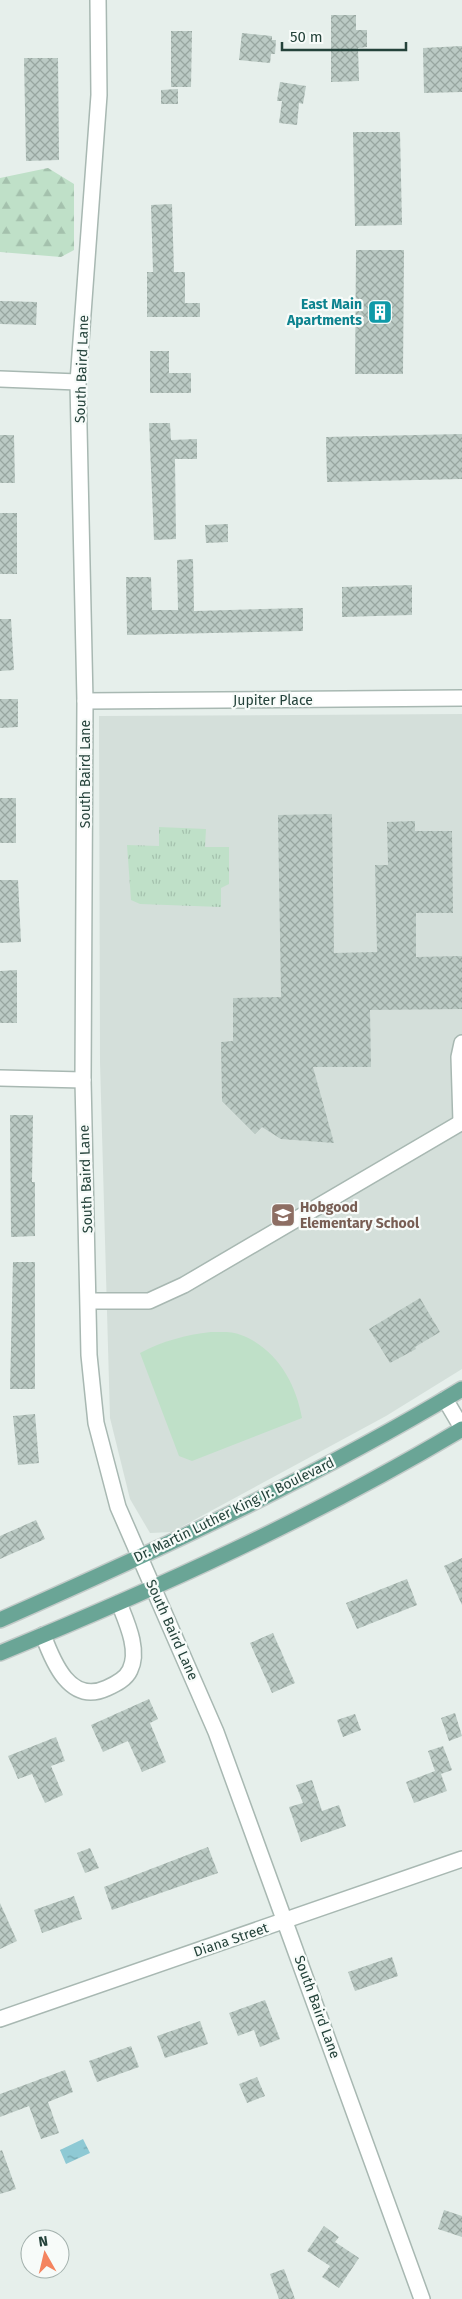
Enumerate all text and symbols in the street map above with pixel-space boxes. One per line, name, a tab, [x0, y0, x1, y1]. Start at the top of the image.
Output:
scale bar	[282, 20, 406, 52]
text: 50 m	[290, 28, 323, 46]
place label: East Main Apartments	[286, 296, 362, 329]
building icon: East Main Apartments	[367, 299, 393, 325]
street label: South Baird Lane	[72, 315, 92, 423]
street label: Jupiter Place	[233, 692, 313, 709]
street label: South Baird Lane	[77, 720, 94, 828]
street label: South Baird Lane	[76, 1125, 96, 1233]
place label: Hobgood Elementary School	[300, 1199, 420, 1232]
school or university icon: Hobgood Elementary School	[270, 1202, 296, 1228]
street label: Dr. Martin Luther King Jr. Boulevard	[131, 1454, 337, 1566]
street label: South Baird Lane	[142, 1577, 202, 1683]
street label: Diana Street	[191, 1919, 272, 1961]
street label: South Baird Lane	[290, 1953, 344, 2061]
north arrow	[20, 2229, 70, 2279]
text: N	[37, 2233, 49, 2251]

